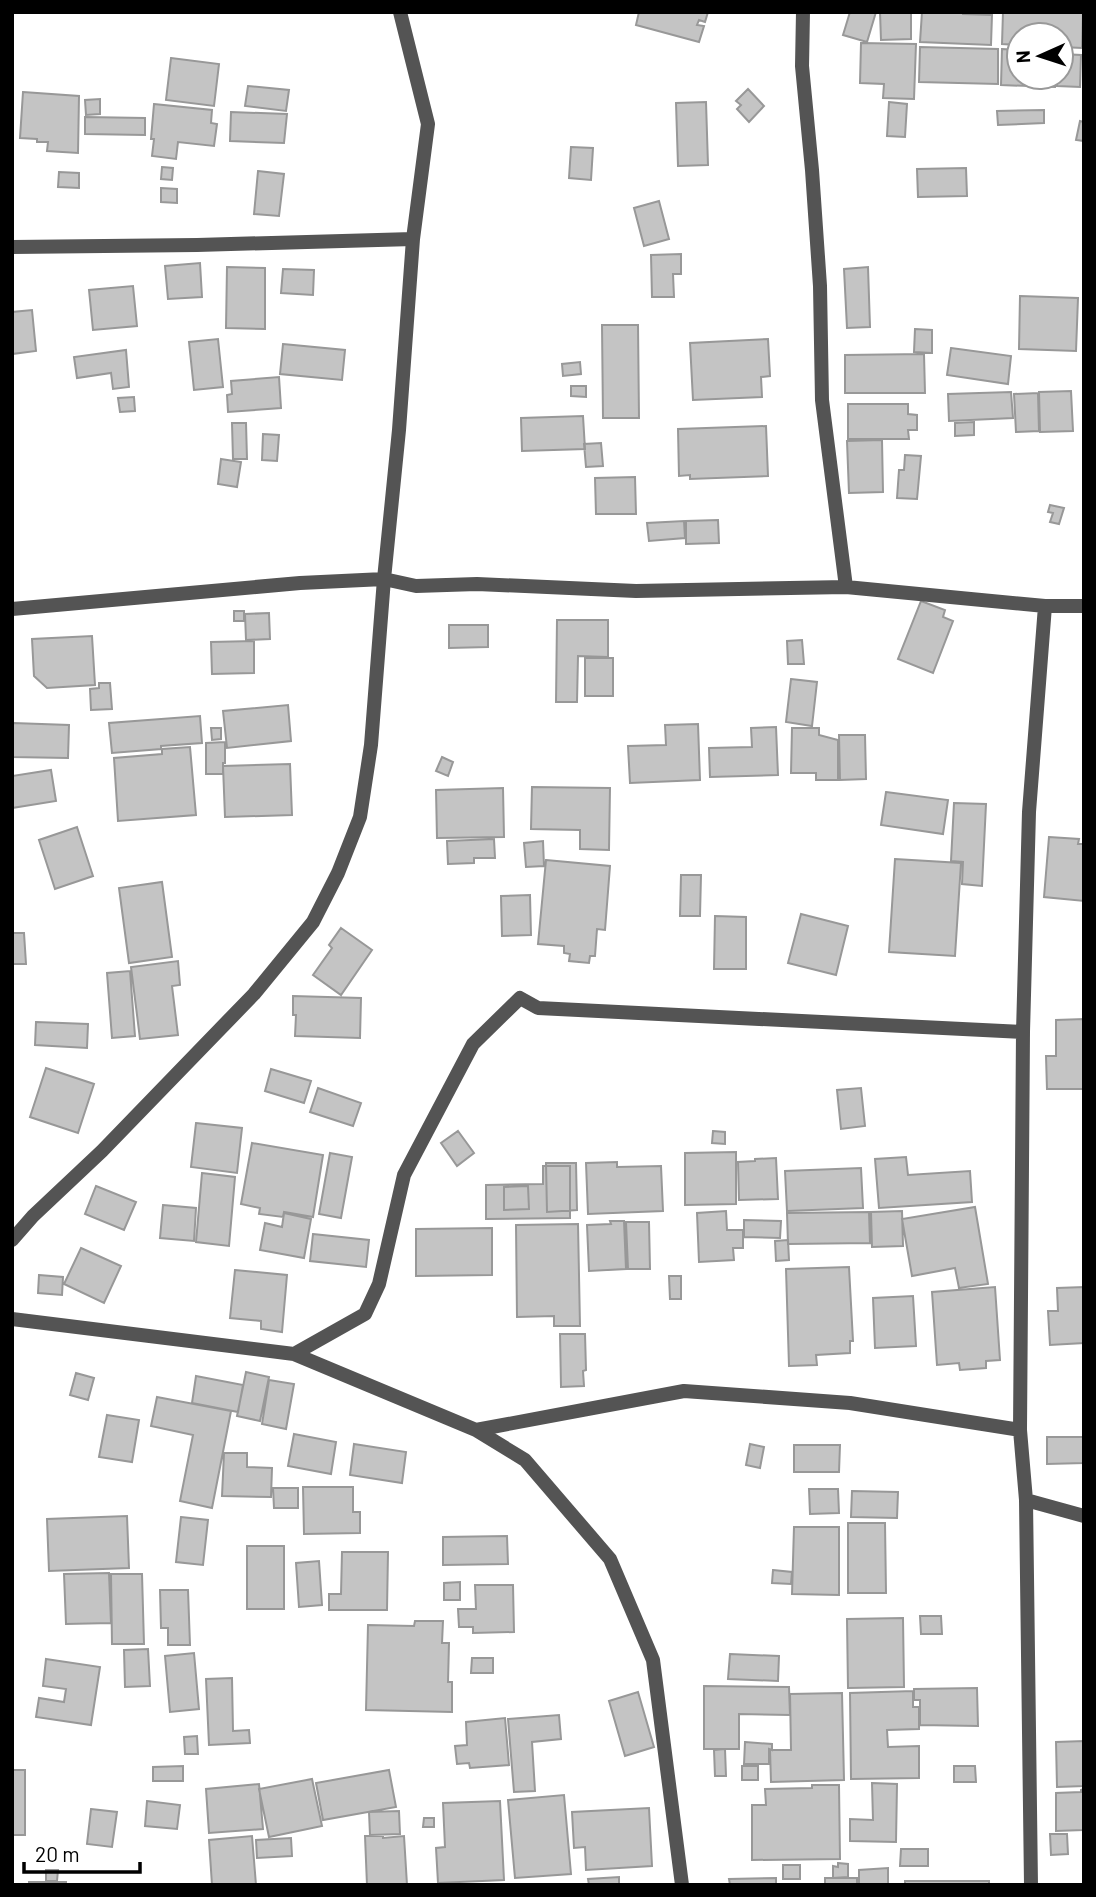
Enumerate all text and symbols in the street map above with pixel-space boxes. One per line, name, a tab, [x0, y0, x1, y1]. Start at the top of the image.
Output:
north arrow	[1005, 21, 1075, 91]
text: N	[1011, 50, 1034, 64]
scale bar	[24, 1830, 140, 1874]
text: 20 m	[35, 1841, 80, 1866]

